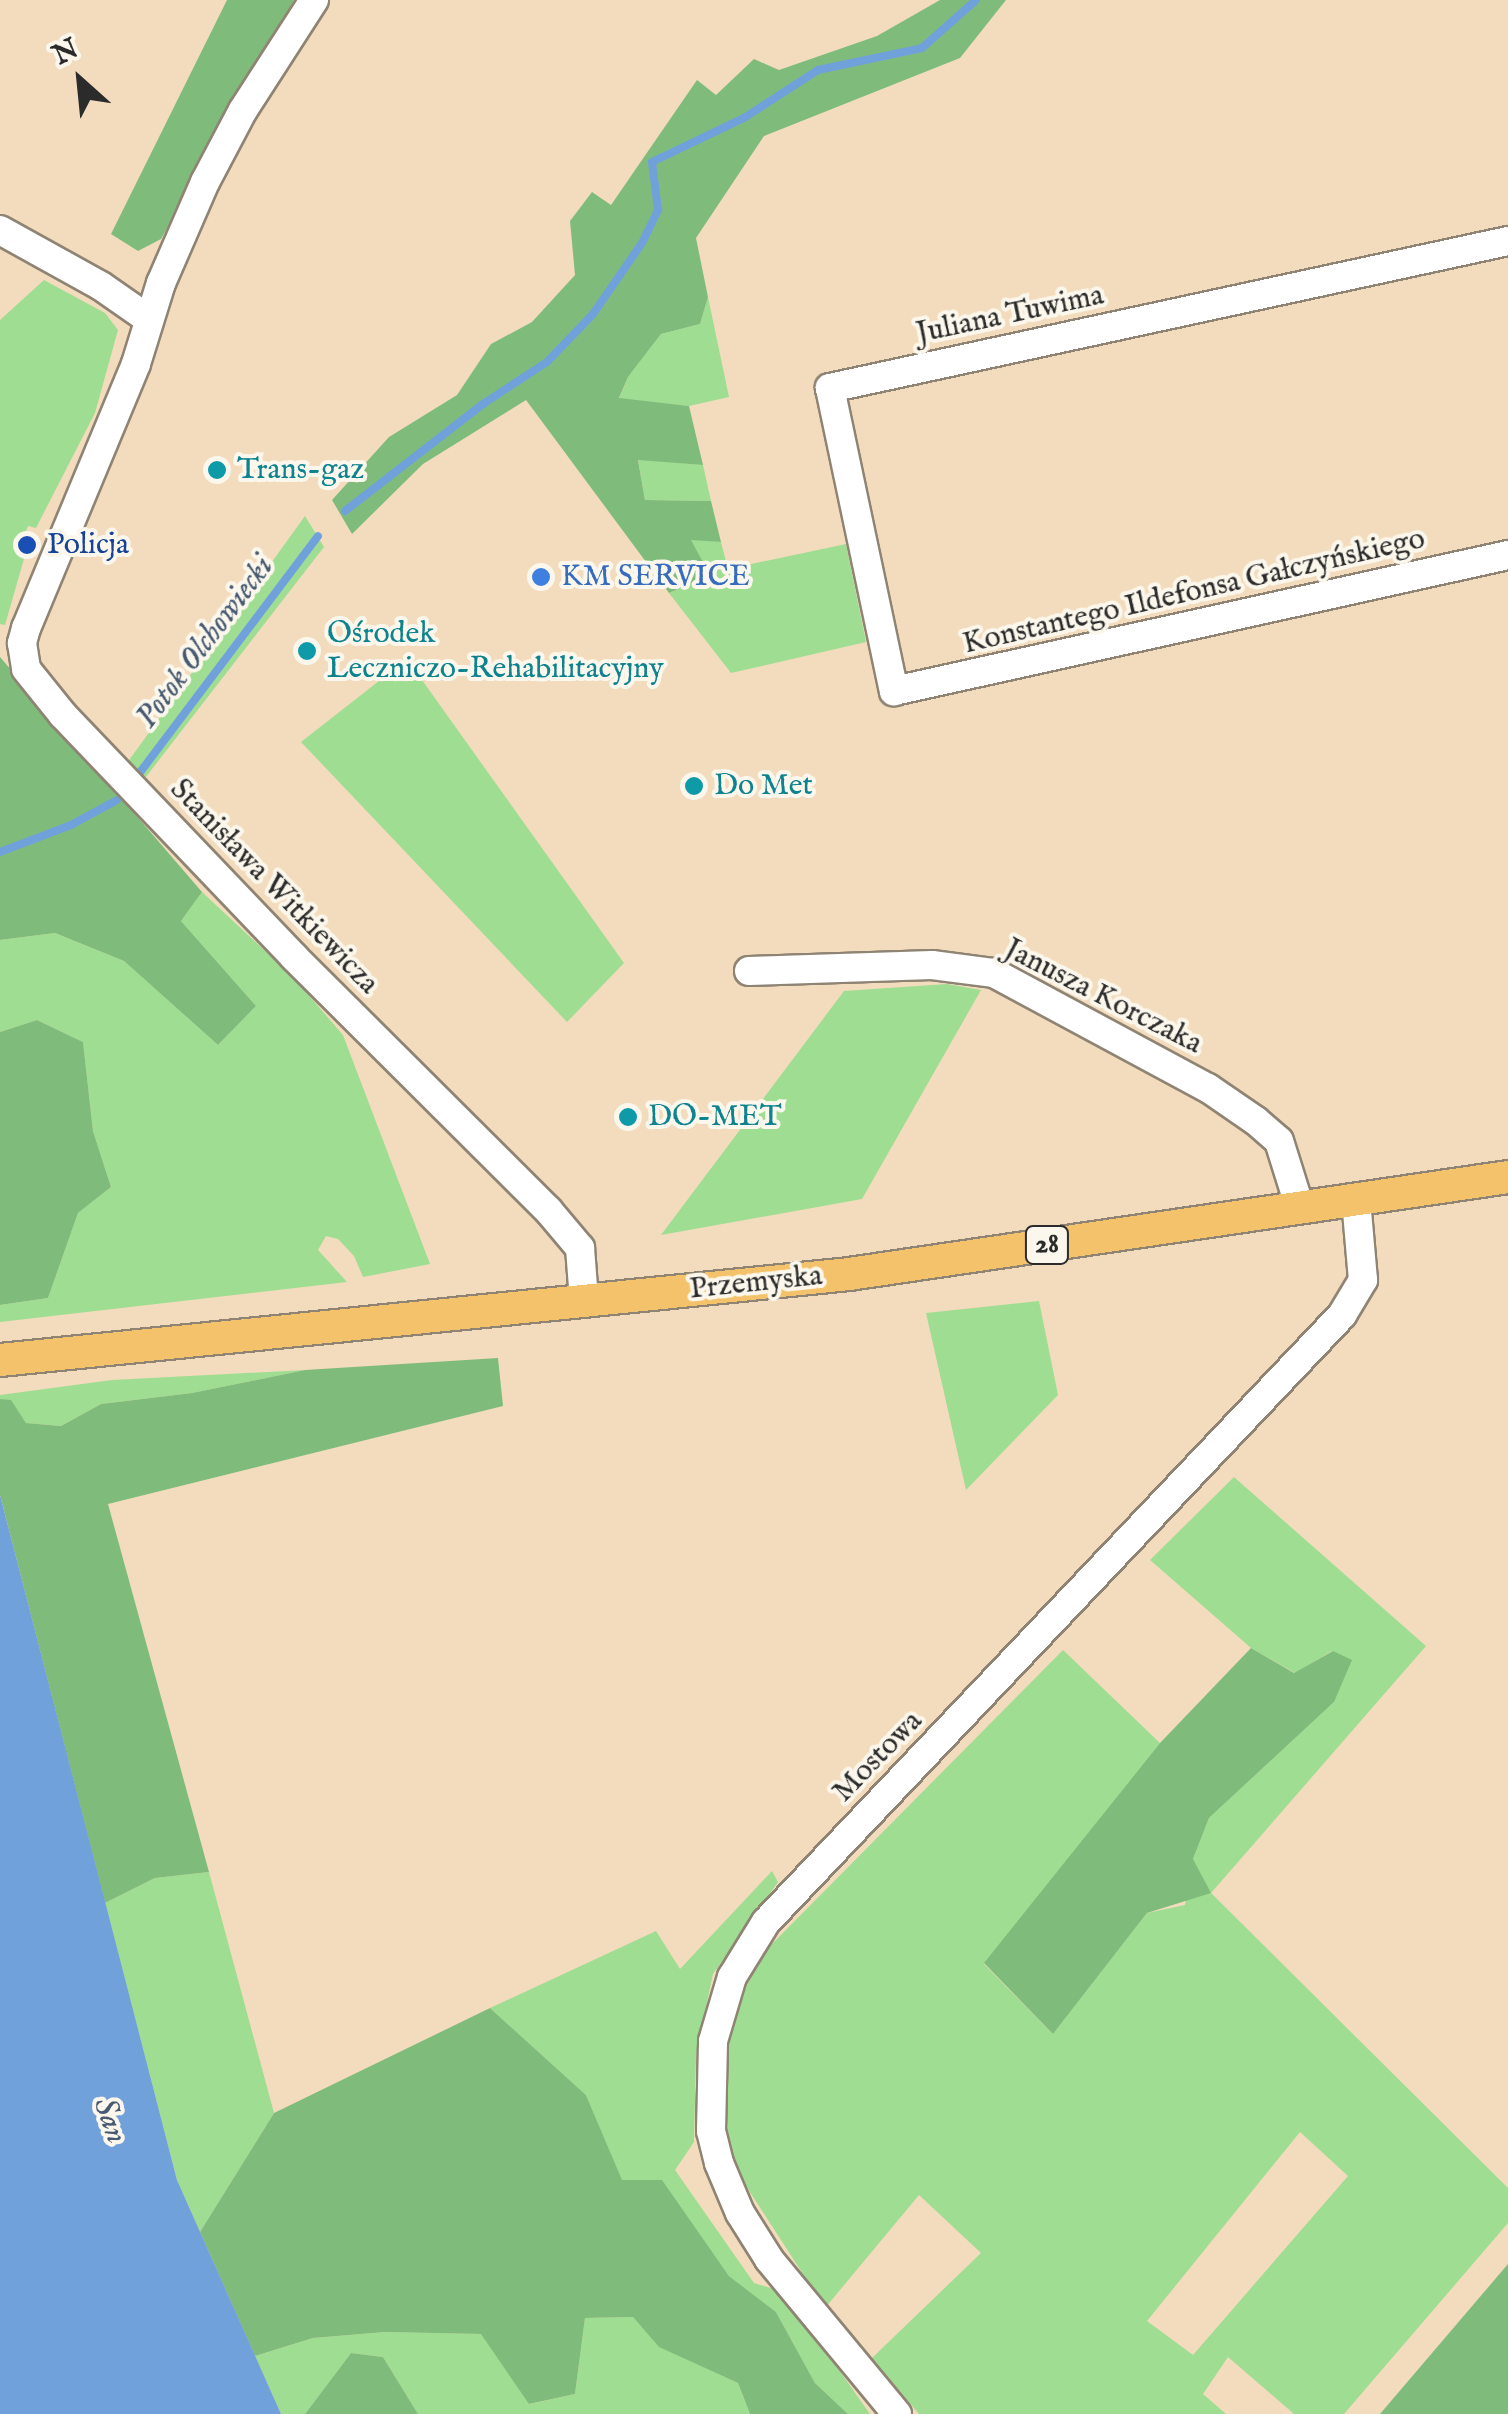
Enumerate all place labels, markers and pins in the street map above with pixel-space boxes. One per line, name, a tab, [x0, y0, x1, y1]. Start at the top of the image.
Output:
place label: Trans-gaz	[237, 452, 364, 488]
marker: Trans-gaz	[206, 459, 228, 481]
place label: Policja	[47, 527, 129, 563]
marker: Policja	[16, 534, 38, 556]
place label: KM SERVICE	[561, 559, 750, 595]
marker: KM SERVICE	[530, 566, 552, 588]
place label: Ośrodek Leczniczo-Rehabilitacyjny	[327, 616, 664, 686]
marker: Ośrodek Leczniczo-Rehabilitacyjny	[296, 640, 318, 662]
place label: Do Met	[714, 768, 813, 804]
marker: Do Met	[683, 775, 705, 797]
place label: DO-MET	[648, 1099, 782, 1135]
marker: DO-MET	[617, 1106, 639, 1128]

